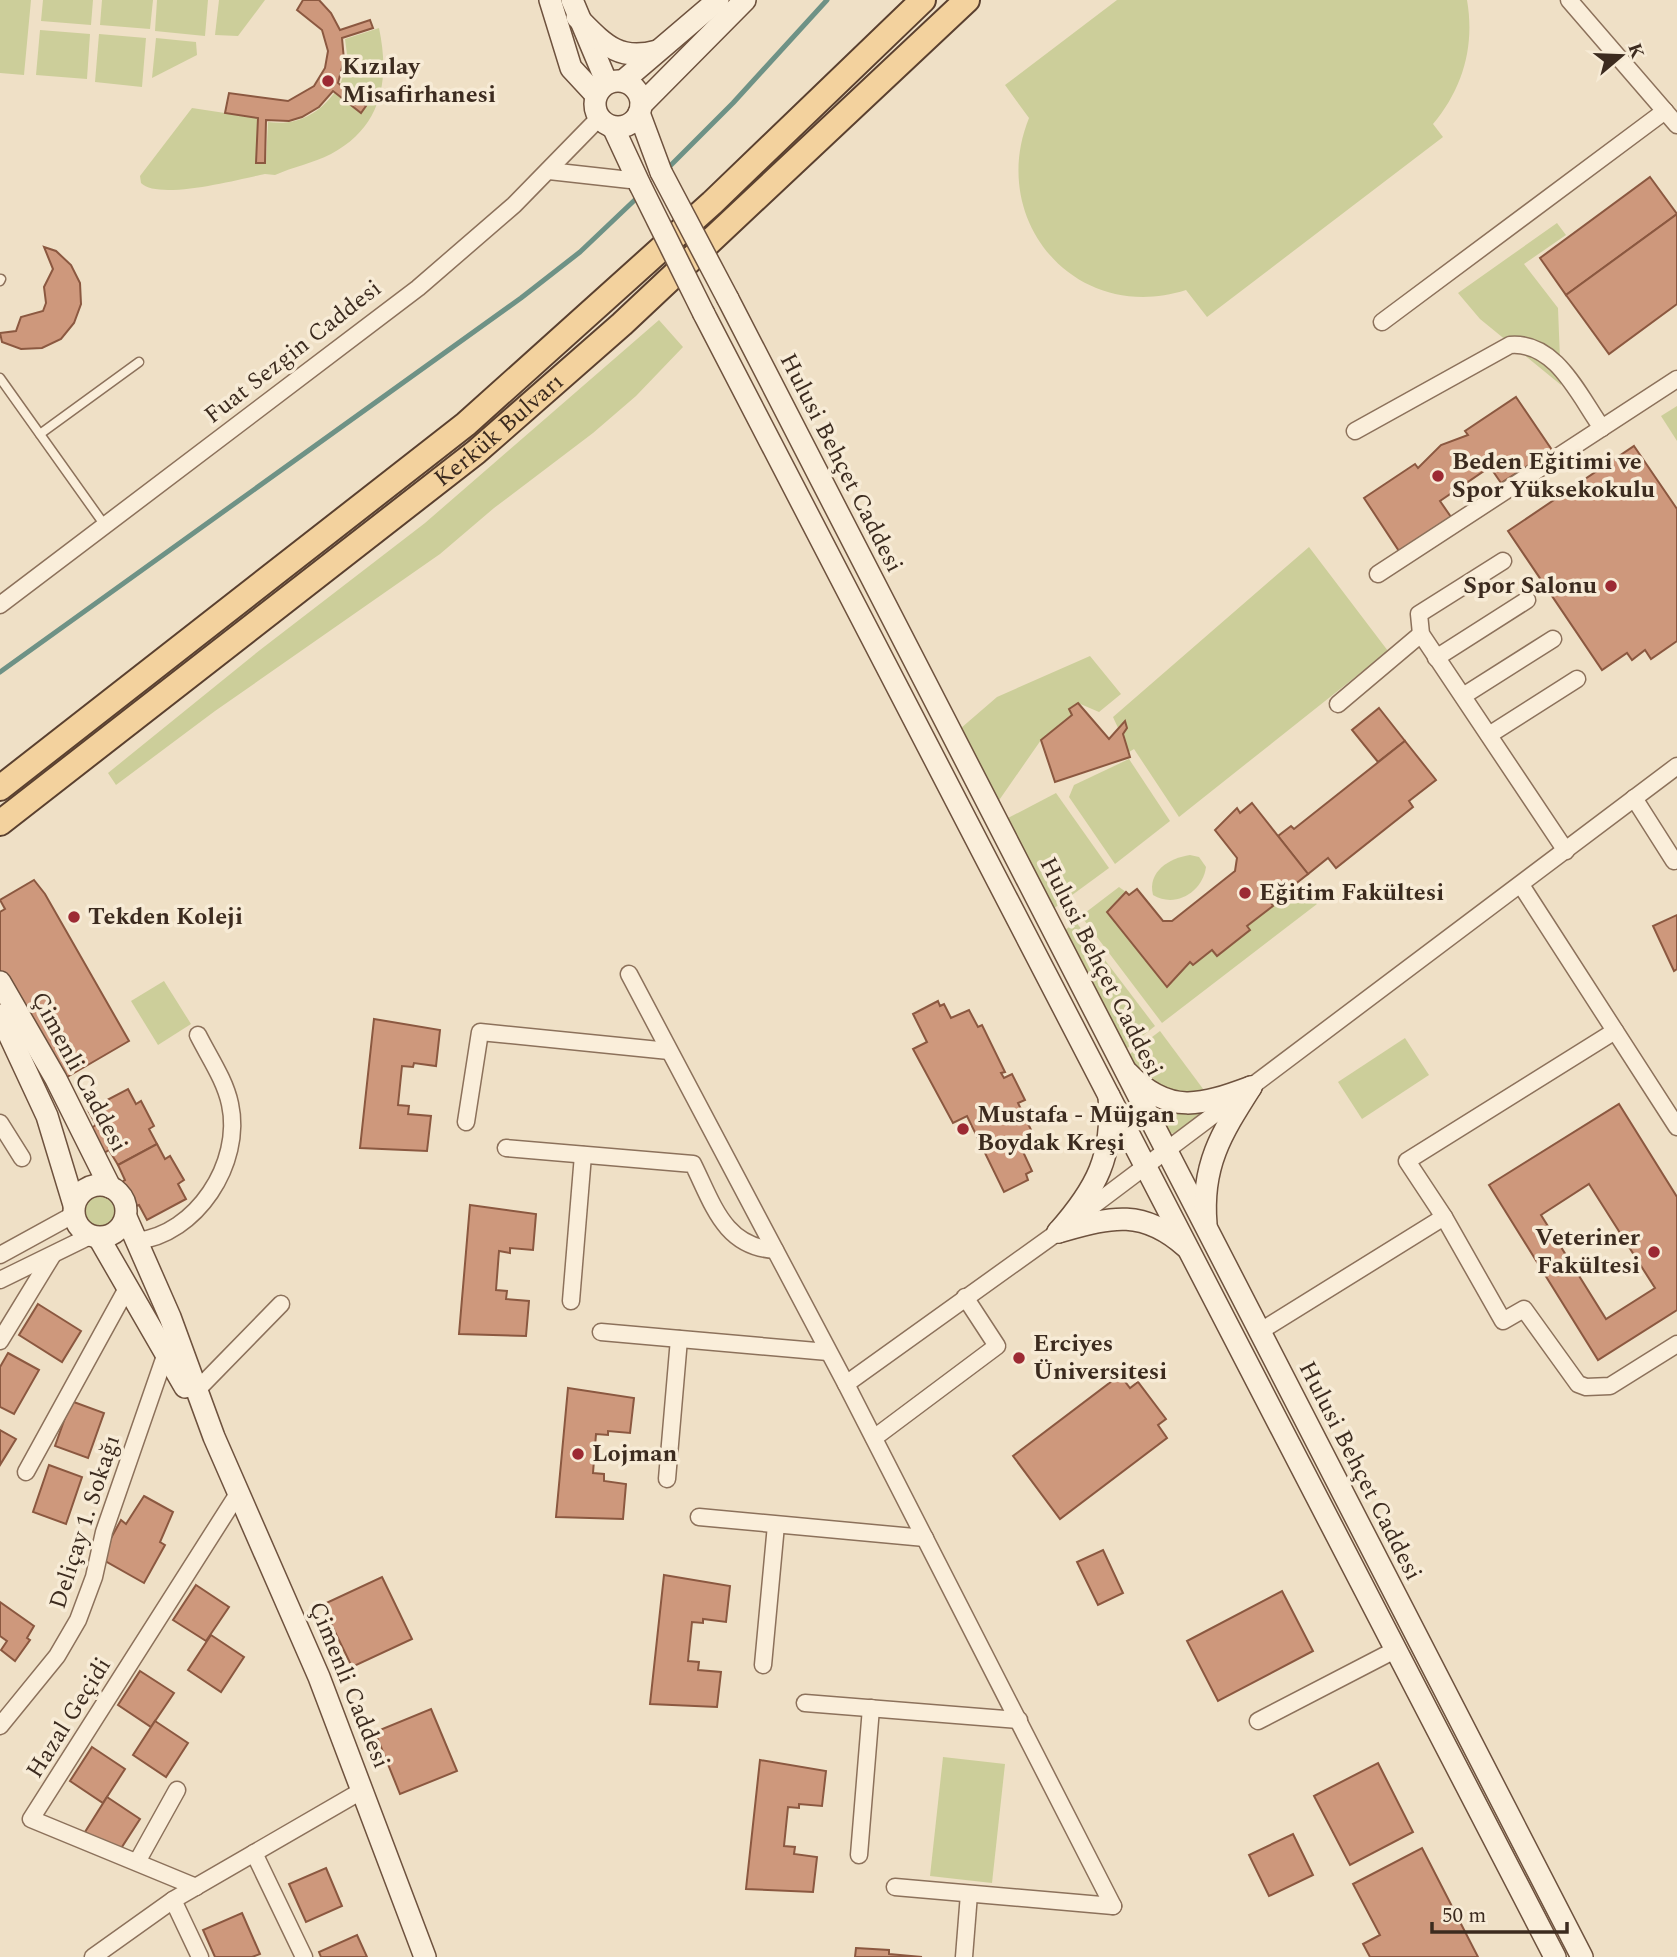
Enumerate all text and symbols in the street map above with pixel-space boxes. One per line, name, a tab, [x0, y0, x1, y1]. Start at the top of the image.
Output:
north arrow	[1586, 21, 1656, 91]
text: K	[1620, 39, 1652, 63]
place label: Kızılay Misafirhanesi	[342, 49, 496, 113]
marker: Kızılay Misafirhanesi	[320, 73, 336, 89]
street label: Fuat Sezgin Caddesi	[197, 271, 389, 433]
street label: Hulusi Behçet Caddesi	[770, 347, 912, 579]
street label: Kerkük Bulvarı	[426, 365, 572, 496]
place label: Beden Eğitimi ve Spor Yüksekokulu	[1452, 444, 1655, 508]
marker: Beden Eğitimi ve Spor Yüksekokulu	[1430, 468, 1446, 484]
place label: Spor Salonu	[1463, 568, 1597, 604]
marker: Spor Salonu	[1603, 578, 1619, 594]
street label: Hulusi Behçet Caddesi	[1030, 851, 1172, 1083]
place label: Eğitim Fakültesi	[1259, 875, 1444, 911]
marker: Eğitim Fakültesi	[1237, 885, 1253, 901]
place label: Tekden Koleji	[88, 899, 243, 935]
marker: Tekden Koleji	[66, 909, 82, 925]
street label: Çimenli Caddesi	[22, 985, 136, 1159]
place label: Mustafa - Müjgan Boydak Kreşi	[977, 1097, 1175, 1161]
marker: Mustafa - Müjgan Boydak Kreşi	[955, 1121, 971, 1137]
place label: Veteriner Fakültesi	[1535, 1220, 1641, 1284]
marker: Veteriner Fakültesi	[1646, 1244, 1662, 1260]
place label: Erciyes Üniversitesi	[1033, 1326, 1167, 1390]
marker: Erciyes Üniversitesi	[1011, 1350, 1027, 1366]
street label: Hulusi Behçet Caddesi	[1289, 1355, 1431, 1587]
street label: Deliçay 1. Sokağı	[40, 1430, 130, 1614]
place label: Lojman	[592, 1436, 678, 1472]
marker: Lojman	[570, 1446, 586, 1462]
street label: Çimenli Caddesi	[299, 1596, 399, 1774]
street label: Hazal Geçidi	[17, 1650, 121, 1786]
scale bar	[1432, 1890, 1567, 1934]
text: 50 m	[1442, 1900, 1486, 1932]

